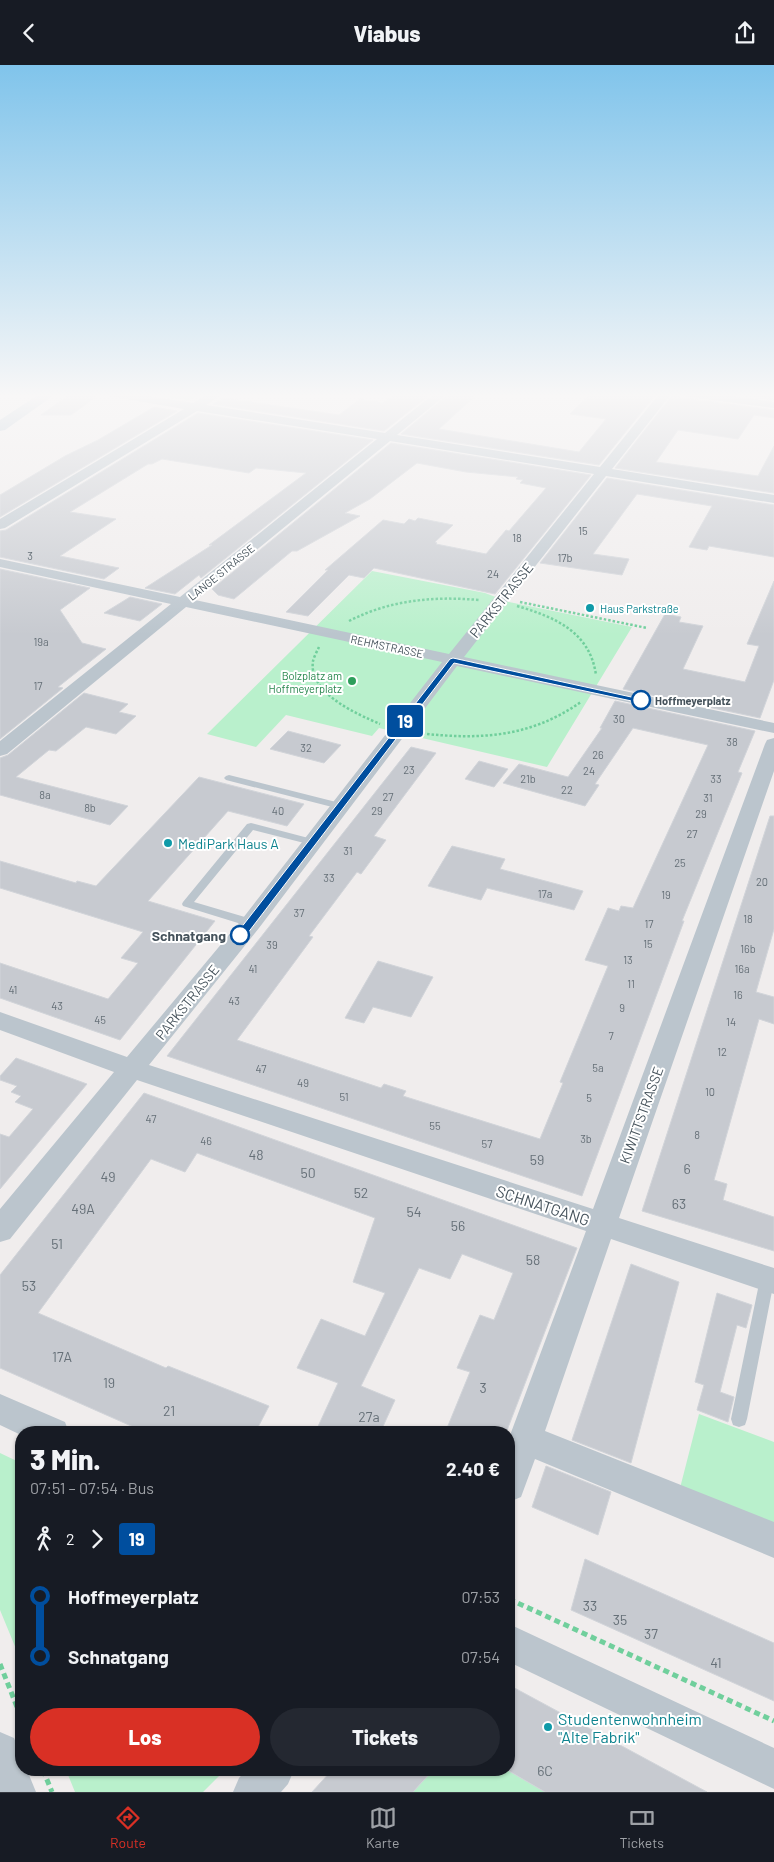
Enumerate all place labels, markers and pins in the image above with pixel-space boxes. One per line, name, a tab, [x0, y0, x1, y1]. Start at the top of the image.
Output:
marker: Haus Parkstraße	[584, 602, 596, 614]
place label: Haus Parkstraße	[600, 602, 679, 615]
place label: Bolzplatz am Hoffmeyerplatz	[268, 669, 342, 695]
marker: Bolzplatz am Hoffmeyerplatz	[346, 675, 358, 687]
marker: Hoffmeyerplatz	[631, 690, 651, 710]
place label: Hoffmeyerplatz	[655, 694, 731, 707]
place label: MediPark Haus A	[178, 835, 279, 852]
marker: MediPark Haus A	[162, 837, 174, 849]
marker: Schnatgang	[230, 925, 250, 945]
place label: Schnatgang	[152, 927, 226, 944]
place label: Studentenwohnheim "Alte Fabrik"	[558, 1709, 702, 1746]
marker: Studentenwohnheim "Alte Fabrik"	[542, 1721, 554, 1733]

